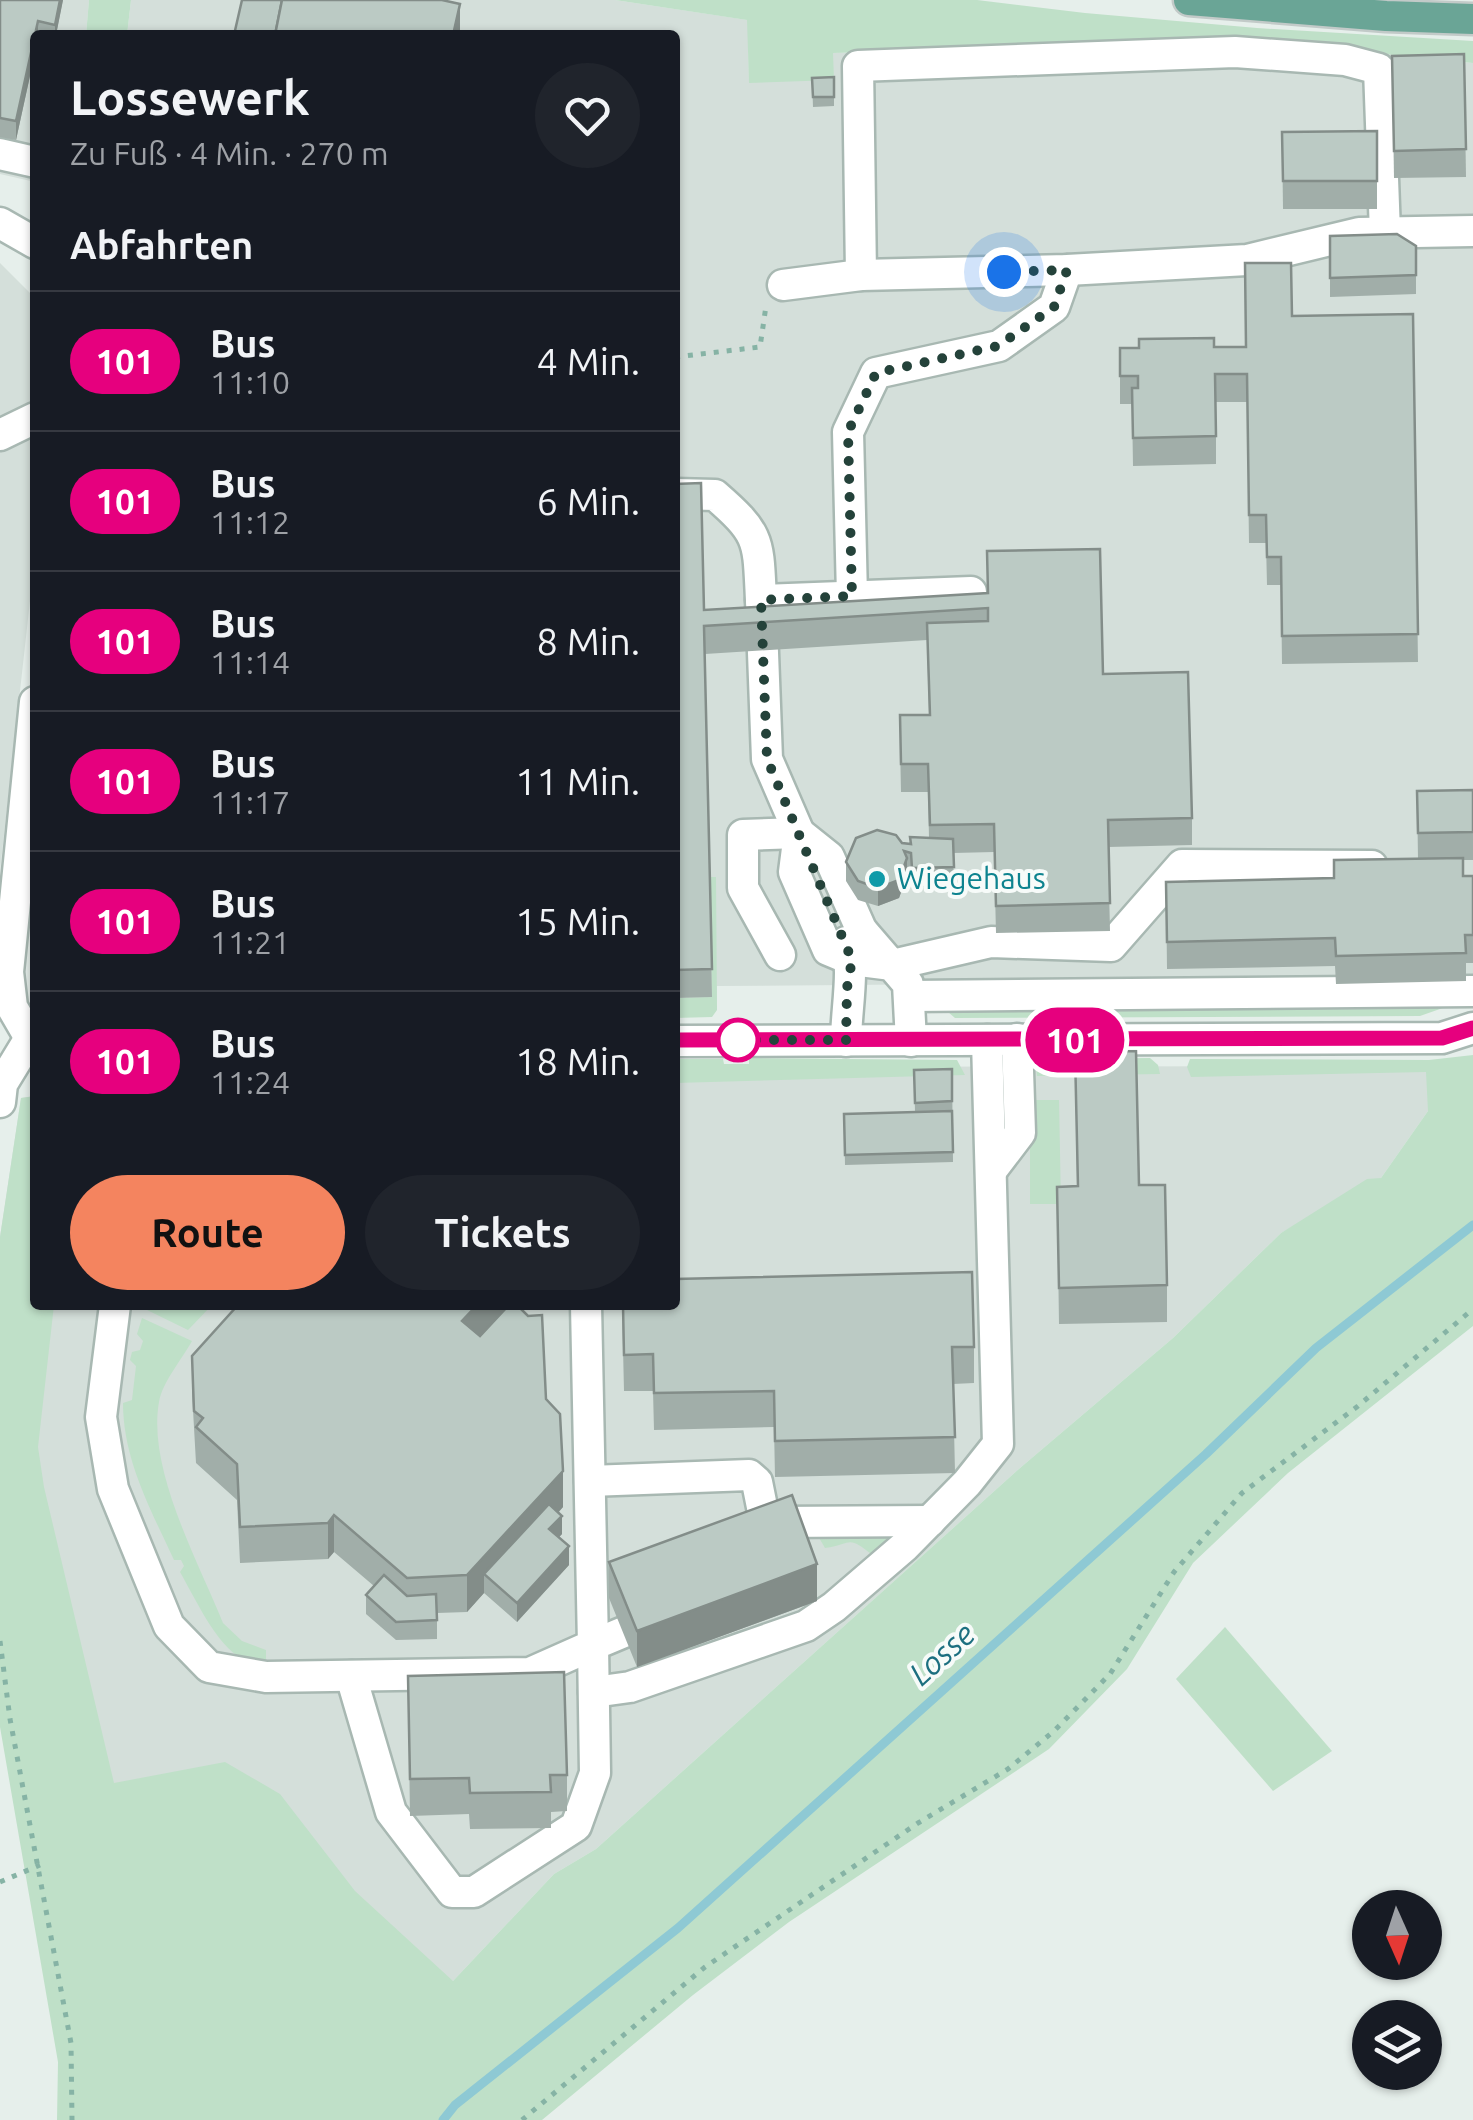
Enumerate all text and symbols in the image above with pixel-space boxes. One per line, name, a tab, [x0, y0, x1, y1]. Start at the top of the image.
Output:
button: heart	[535, 63, 640, 168]
text: Lossewerk	[70, 70, 310, 124]
text: Zu Fuß · 4 Min. · 270 m	[70, 135, 389, 171]
text: Abfahrten	[70, 224, 253, 266]
your location	[979, 247, 1029, 297]
text: Bus	[210, 322, 275, 364]
text: 4 Min.	[537, 340, 640, 382]
text: 101	[95, 341, 155, 381]
text: 11:10	[210, 364, 290, 400]
text: Bus	[210, 462, 275, 504]
text: 6 Min.	[537, 480, 640, 522]
text: 101	[95, 481, 155, 521]
text: 11:12	[210, 504, 290, 540]
text: Bus	[210, 602, 275, 644]
text: 8 Min.	[537, 620, 640, 662]
text: 101	[95, 621, 155, 661]
text: 11:14	[210, 644, 290, 680]
text: Bus	[210, 742, 275, 784]
text: 11 Min.	[515, 760, 640, 802]
text: 101	[95, 761, 155, 801]
text: 11:17	[210, 784, 290, 820]
place label: Wiegehaus	[897, 861, 1046, 895]
marker: Wiegehaus	[866, 868, 888, 890]
text: Bus	[210, 882, 275, 924]
text: 15 Min.	[515, 900, 640, 942]
text: 101	[95, 901, 155, 941]
text: 11:21	[210, 924, 290, 960]
line badge: 101	[1018, 1008, 1132, 1072]
unlabelled marker	[717, 1019, 759, 1061]
text: 101	[1045, 1020, 1105, 1060]
text: Bus	[210, 1022, 275, 1064]
text: 18 Min.	[515, 1040, 640, 1082]
text: 101	[95, 1041, 155, 1081]
text: 11:24	[210, 1064, 290, 1100]
button: Route	[70, 1175, 345, 1290]
button: Tickets	[365, 1175, 640, 1290]
water label: Losse	[902, 1615, 981, 1692]
north arrow	[1352, 1890, 1442, 1980]
map controls	[1352, 1890, 1442, 2090]
button: layers	[1352, 2000, 1442, 2090]

